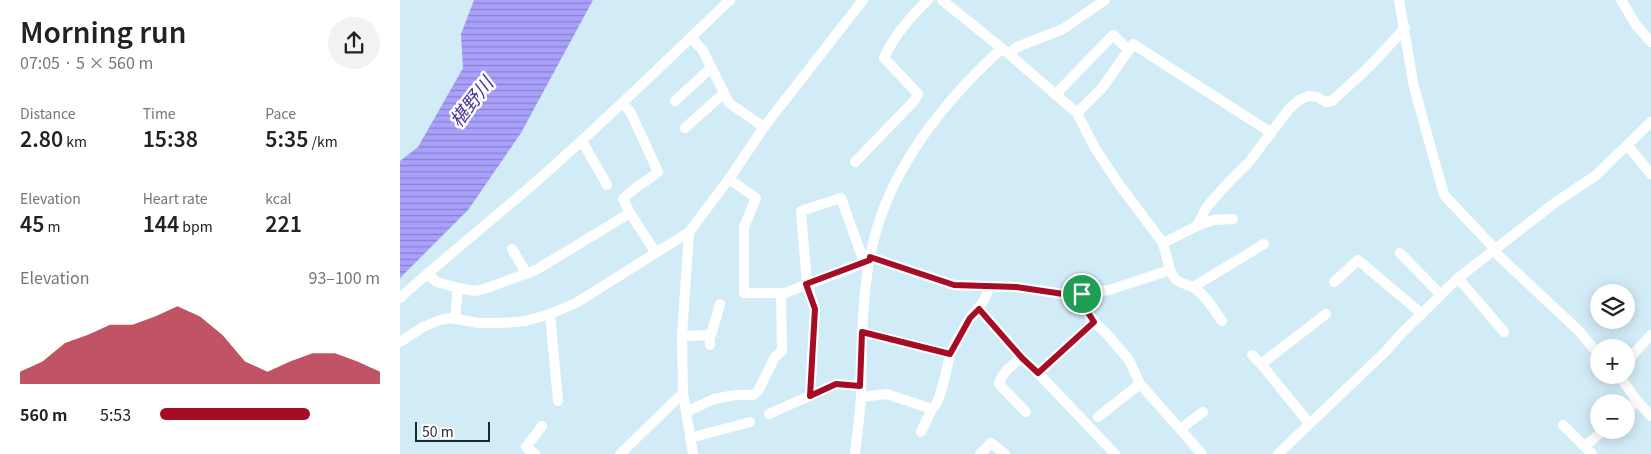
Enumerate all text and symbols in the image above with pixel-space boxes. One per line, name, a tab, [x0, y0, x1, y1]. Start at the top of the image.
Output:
text: Morning run	[20, 11, 186, 51]
button: share	[328, 17, 380, 69]
text: 07:05 · 5 × 560 m	[20, 50, 153, 74]
water label: 椹野川	[442, 69, 499, 132]
text: Distance	[20, 103, 76, 123]
text: Time	[143, 103, 176, 123]
text: Pace	[265, 103, 296, 123]
text: 2.80	[20, 123, 63, 153]
text: 15:38	[143, 123, 198, 153]
text: 5:35	[265, 123, 308, 153]
text: km	[63, 131, 87, 151]
text: /km	[308, 131, 338, 151]
text: Elevation	[20, 188, 81, 208]
text: Heart rate	[143, 188, 208, 208]
text: kcal	[265, 188, 292, 208]
text: 45	[20, 208, 44, 238]
text: 144	[143, 208, 179, 238]
text: 221	[265, 208, 302, 238]
text: m	[44, 216, 60, 236]
text: bpm	[179, 216, 213, 236]
text: Elevation	[20, 265, 89, 289]
text: 93–100 m	[309, 265, 380, 289]
pin	[1061, 273, 1103, 315]
icon: arrive	[1068, 280, 1096, 308]
map controls	[1590, 284, 1635, 439]
button: layers	[1590, 284, 1635, 329]
button: +	[1590, 339, 1635, 384]
button: −	[1590, 394, 1635, 439]
text: 560 m	[20, 402, 67, 426]
text: 5:53	[100, 402, 131, 426]
scale bar	[415, 419, 490, 442]
text: 50 m	[422, 421, 454, 441]

